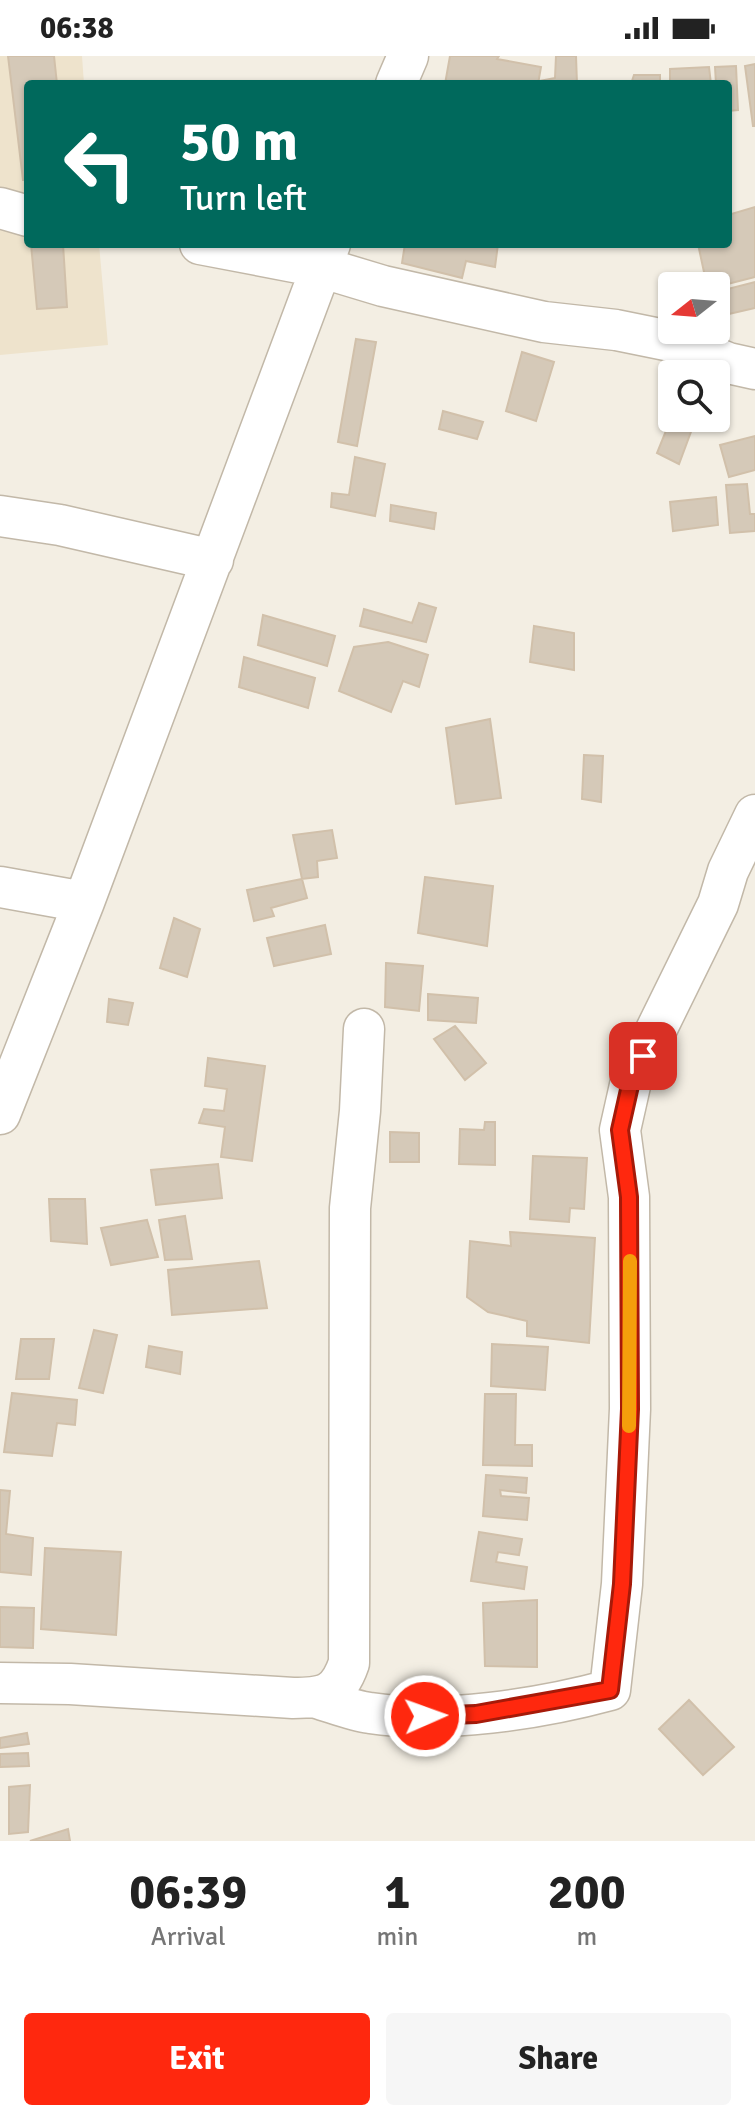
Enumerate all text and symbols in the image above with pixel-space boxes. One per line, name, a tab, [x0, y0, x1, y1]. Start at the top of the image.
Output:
text: 06:38	[40, 10, 114, 47]
text: 50 m	[180, 107, 298, 176]
icon: left	[48, 112, 152, 216]
text: Turn left	[180, 176, 307, 221]
north arrow	[658, 272, 730, 344]
map controls	[658, 272, 730, 432]
button: search	[658, 360, 730, 432]
pin	[609, 1022, 677, 1090]
icon: arrive	[621, 1034, 665, 1078]
position arrow	[383, 1674, 467, 1758]
text: 06:39	[129, 1863, 247, 1922]
text: 1	[385, 1863, 410, 1922]
text: 200	[548, 1863, 626, 1922]
text: Arrival	[151, 1921, 226, 1953]
text: min	[377, 1921, 419, 1953]
text: m	[576, 1921, 597, 1953]
button: Exit	[24, 2013, 370, 2105]
button: Share	[386, 2013, 731, 2105]

